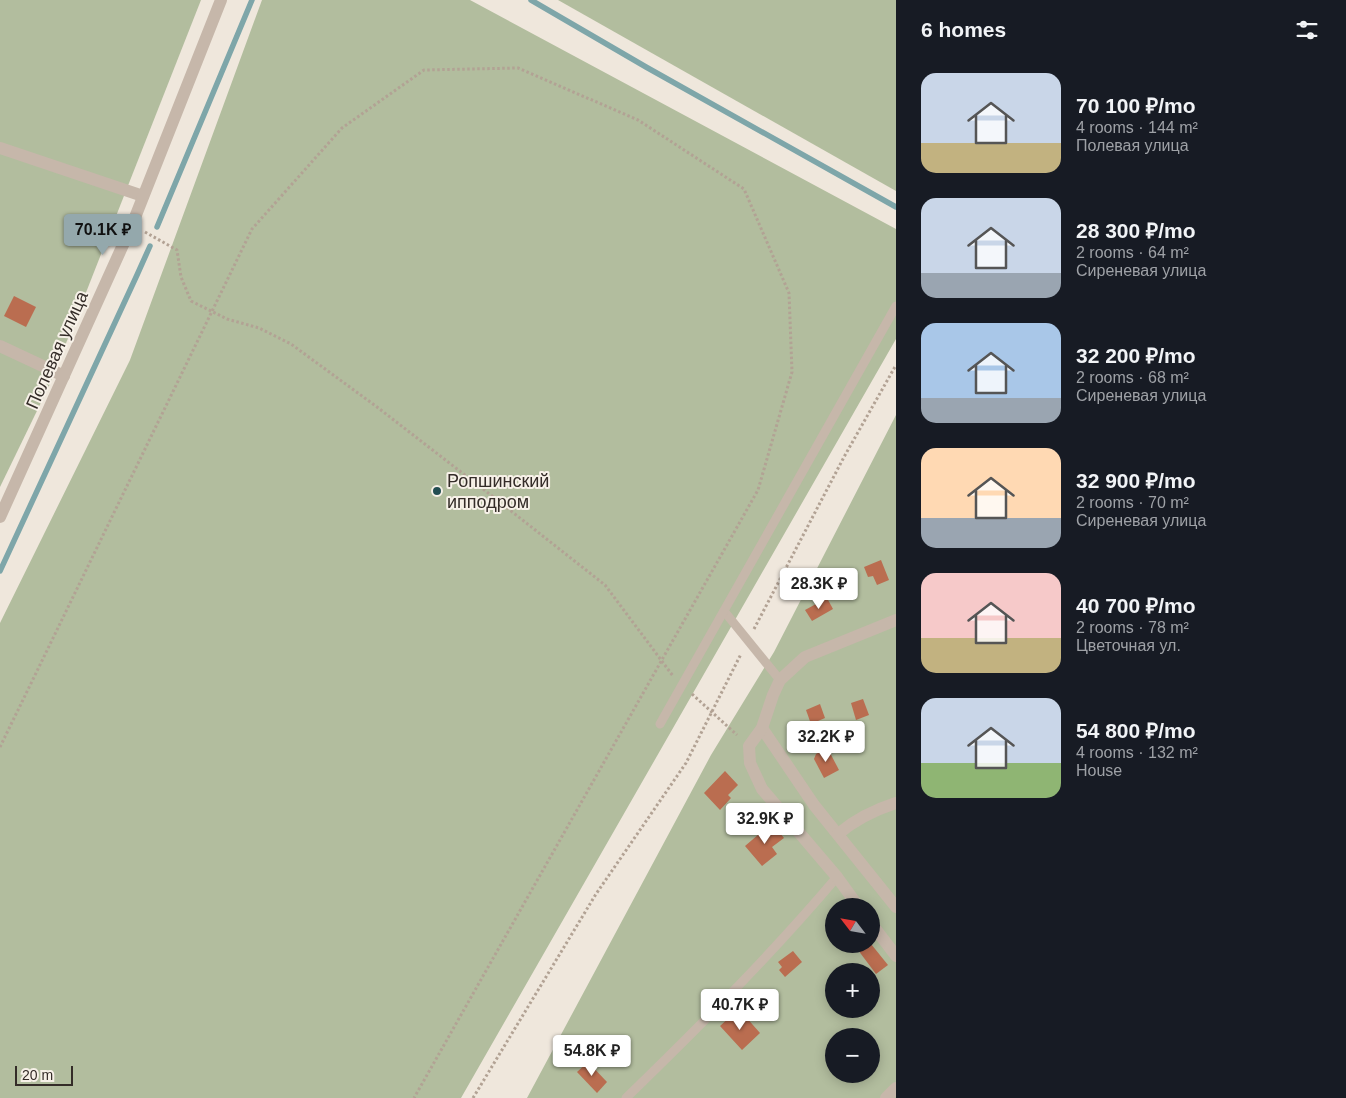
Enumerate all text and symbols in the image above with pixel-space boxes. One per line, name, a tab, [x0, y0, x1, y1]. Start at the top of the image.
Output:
icon: filters	[1293, 16, 1321, 44]
text: 6 homes	[921, 18, 1006, 41]
icon: home	[961, 93, 1021, 153]
text: 70 100 ₽/mo	[1076, 94, 1196, 117]
text: 4 rooms · 144 m²	[1076, 119, 1198, 136]
text: Полевая улица	[1076, 137, 1189, 154]
pin: 70.1K ₽	[57, 214, 149, 256]
icon: home	[961, 218, 1021, 278]
text: 28 300 ₽/mo	[1076, 219, 1196, 242]
text: 70.1K ₽	[75, 221, 131, 238]
text: 2 rooms · 64 m²	[1076, 244, 1189, 261]
text: Сиреневая улица	[1076, 262, 1206, 279]
street label: Полевая улица	[22, 287, 92, 412]
icon: home	[961, 343, 1021, 403]
text: 32 200 ₽/mo	[1076, 344, 1196, 367]
text: 2 rooms · 68 m²	[1076, 369, 1189, 386]
text: Сиреневая улица	[1076, 387, 1206, 404]
icon: home	[961, 468, 1021, 528]
text: 32 900 ₽/mo	[1076, 469, 1196, 492]
place label: Ропшинский ипподром	[447, 471, 549, 512]
marker: Ропшинский ипподром	[431, 485, 443, 497]
text: 2 rooms · 70 m²	[1076, 494, 1189, 511]
text: Сиреневая улица	[1076, 512, 1206, 529]
pin: 28.3K ₽	[773, 568, 865, 610]
text: 28.3K ₽	[791, 575, 847, 592]
icon: home	[961, 593, 1021, 653]
text: 40 700 ₽/mo	[1076, 594, 1196, 617]
text: 2 rooms · 78 m²	[1076, 619, 1189, 636]
text: Цветочная ул.	[1076, 637, 1181, 654]
icon: home	[961, 718, 1021, 778]
text: 54 800 ₽/mo	[1076, 719, 1196, 742]
pin: 32.2K ₽	[780, 720, 872, 763]
text: 32.2K ₽	[798, 728, 854, 745]
text: 4 rooms · 132 m²	[1076, 744, 1198, 761]
text: House	[1076, 762, 1122, 779]
pin: 32.9K ₽	[719, 802, 811, 845]
text: 32.9K ₽	[737, 810, 793, 827]
north arrow	[825, 898, 880, 952]
map controls	[825, 898, 880, 1083]
button: +	[825, 963, 880, 1018]
pin: 40.7K ₽	[694, 988, 786, 1031]
text: 40.7K ₽	[712, 996, 768, 1013]
button: −	[825, 1028, 880, 1083]
pin: 54.8K ₽	[546, 1034, 638, 1077]
text: 54.8K ₽	[564, 1042, 620, 1059]
scale bar	[15, 1063, 72, 1086]
text: 20 m	[22, 1067, 53, 1083]

